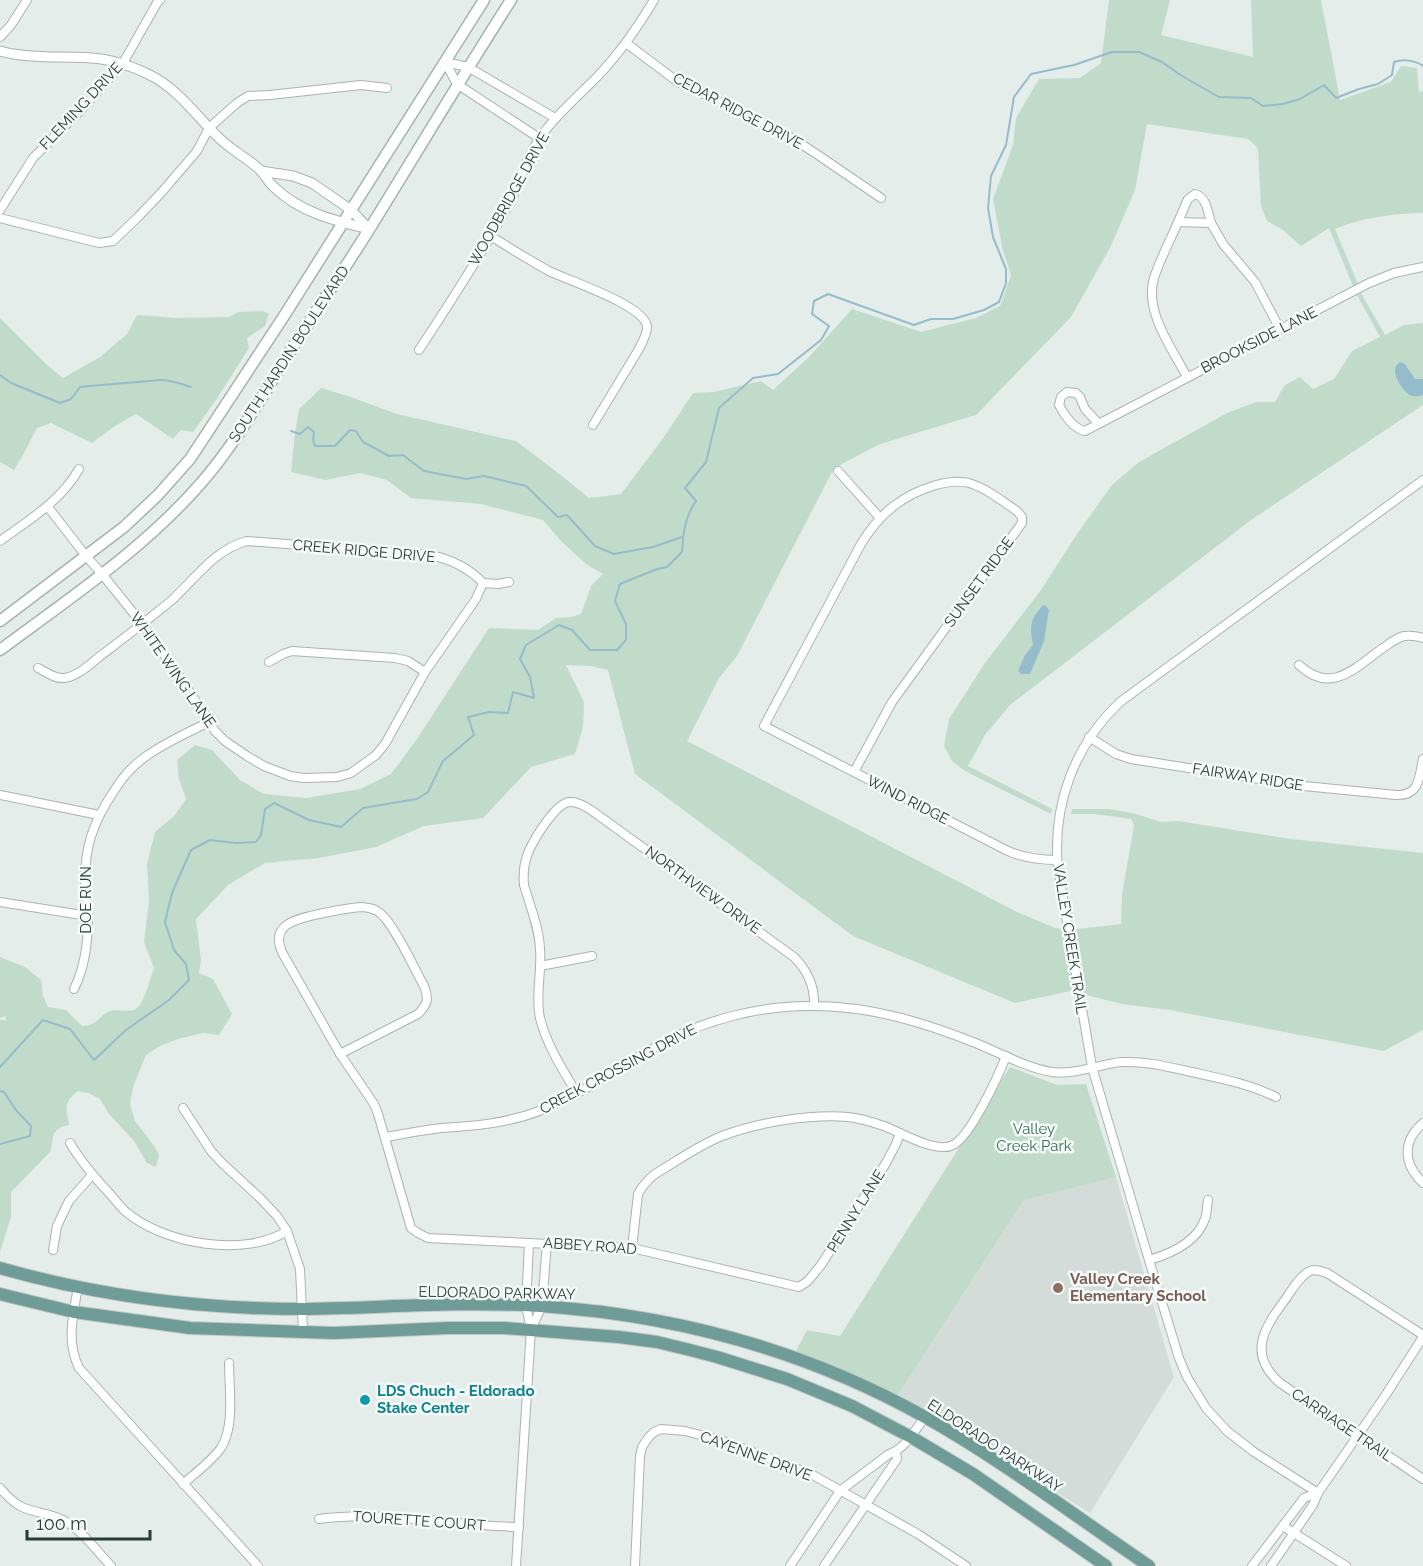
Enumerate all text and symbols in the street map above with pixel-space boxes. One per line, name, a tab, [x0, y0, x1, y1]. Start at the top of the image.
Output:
street label: FLEMING DRIVE	[36, 58, 126, 154]
street label: CEDAR RIDGE DRIVE	[670, 69, 806, 153]
street label: WOODBRIDGE DRIVE	[465, 129, 553, 269]
street label: SOUTH HARDIN BOULEVARD	[225, 262, 353, 446]
street label: BROOKSIDE LANE	[1198, 303, 1320, 377]
street label: SUNSET RIDGE	[940, 533, 1018, 631]
street label: CREEK RIDGE DRIVE	[292, 536, 436, 566]
street label: WHITE WING LANE	[126, 609, 220, 731]
street label: FAIRWAY RIDGE	[1191, 759, 1305, 795]
street label: WIND RIDGE	[864, 772, 952, 828]
street label: NORTHVIEW DRIVE	[642, 842, 764, 938]
street label: VALLEY CREEK TRAIL	[1049, 863, 1091, 1016]
street label: DOE RUN	[77, 866, 95, 934]
street label: CREEK CROSSING DRIVE	[537, 1020, 699, 1118]
park label: Valley Creek Park	[996, 1120, 1072, 1155]
street label: PENNY LANE	[823, 1166, 889, 1256]
street label: ABBEY ROAD	[543, 1234, 638, 1258]
place label: Valley Creek Elementary School	[1070, 1270, 1206, 1305]
marker: Valley Creek Elementary School	[1051, 1281, 1065, 1295]
street label: ELDORADO PARKWAY	[418, 1283, 576, 1303]
place label: LDS Chuch - Eldorado Stake Center	[377, 1382, 535, 1417]
street label: CARRIAGE TRAIL	[1288, 1385, 1396, 1466]
marker: LDS Chuch - Eldorado Stake Center	[358, 1393, 372, 1407]
street label: ELDORADO PARKWAY	[924, 1396, 1066, 1496]
street label: CAYENNE DRIVE	[698, 1427, 814, 1485]
scale bar	[27, 1503, 150, 1541]
street label: TOURETTE COURT	[352, 1507, 486, 1535]
text: 100 m	[36, 1513, 87, 1534]

